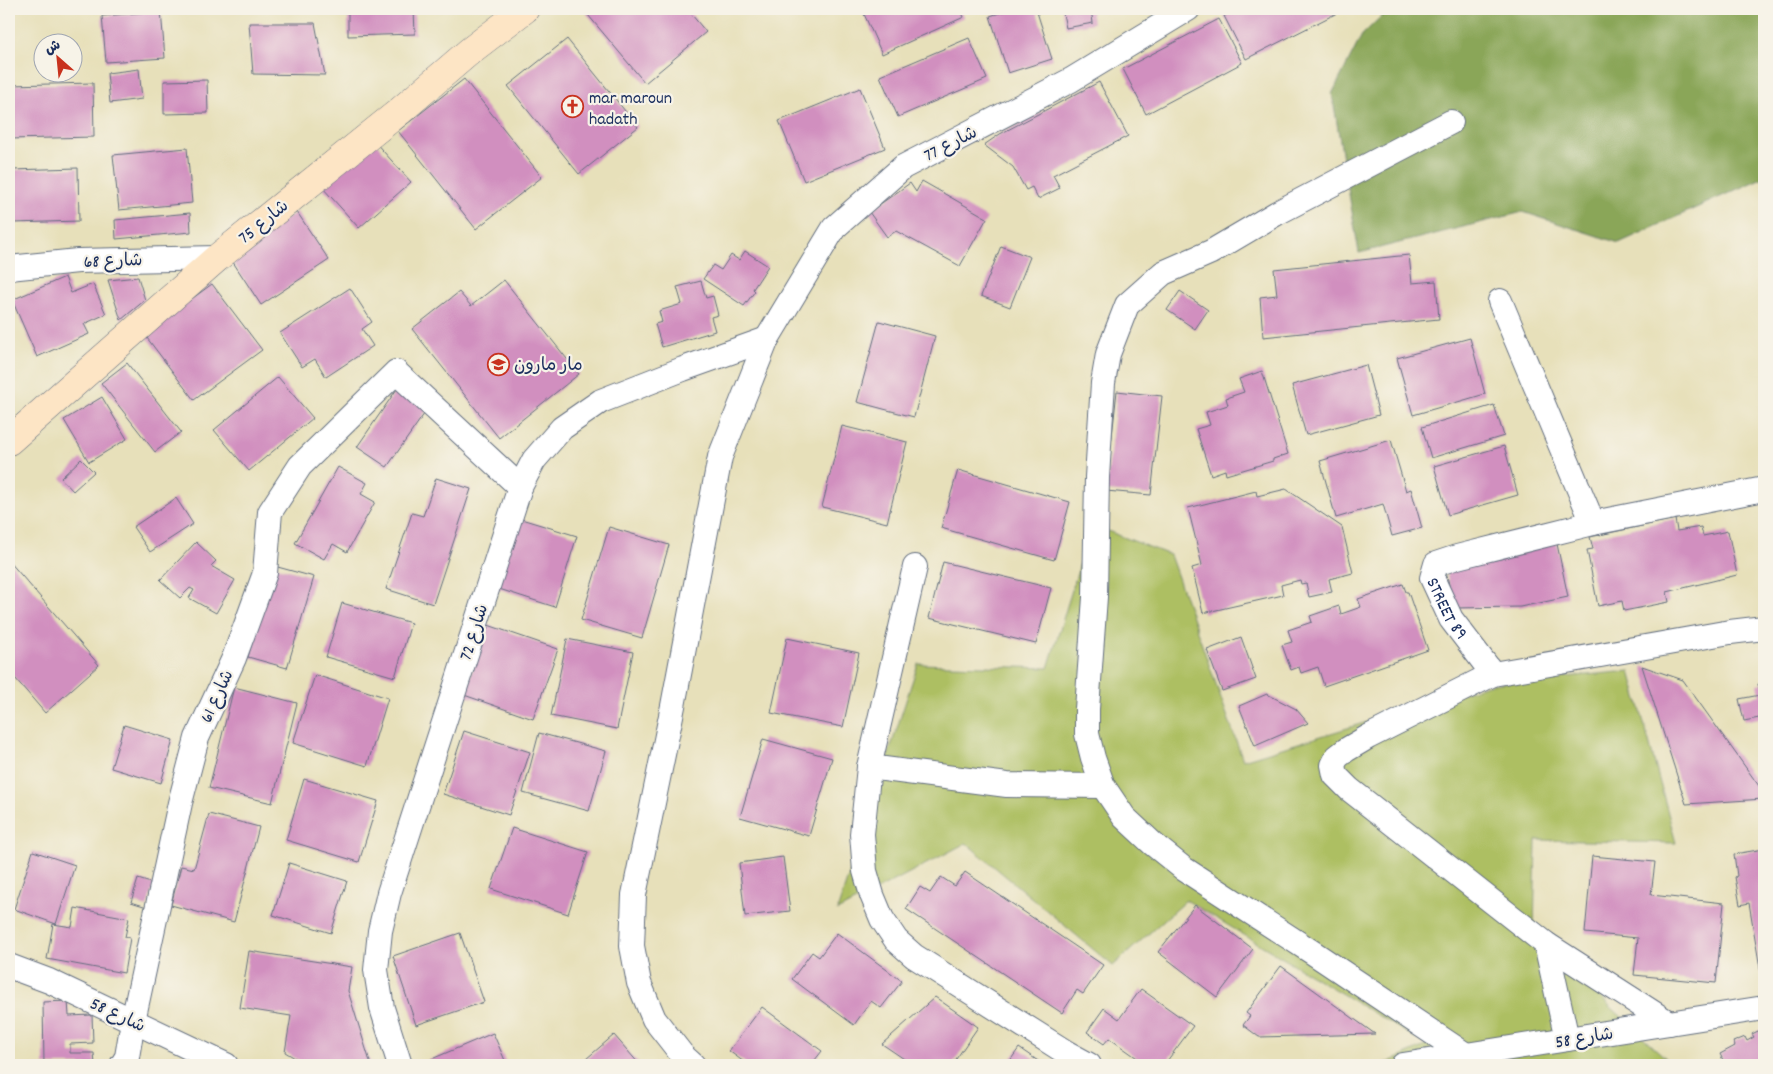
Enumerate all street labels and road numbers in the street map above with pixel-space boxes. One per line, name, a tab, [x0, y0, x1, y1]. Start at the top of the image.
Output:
street label: شارع 77	[920, 121, 982, 169]
street label: شارع 75	[234, 195, 295, 251]
street label: شارع 68	[83, 249, 143, 276]
street label: STREET 89	[1418, 574, 1472, 646]
street label: شارع 72	[455, 601, 496, 664]
street label: شارع 61	[195, 666, 241, 728]
street label: شارع 58	[85, 993, 149, 1040]
street label: شارع 58	[1553, 1023, 1615, 1056]

